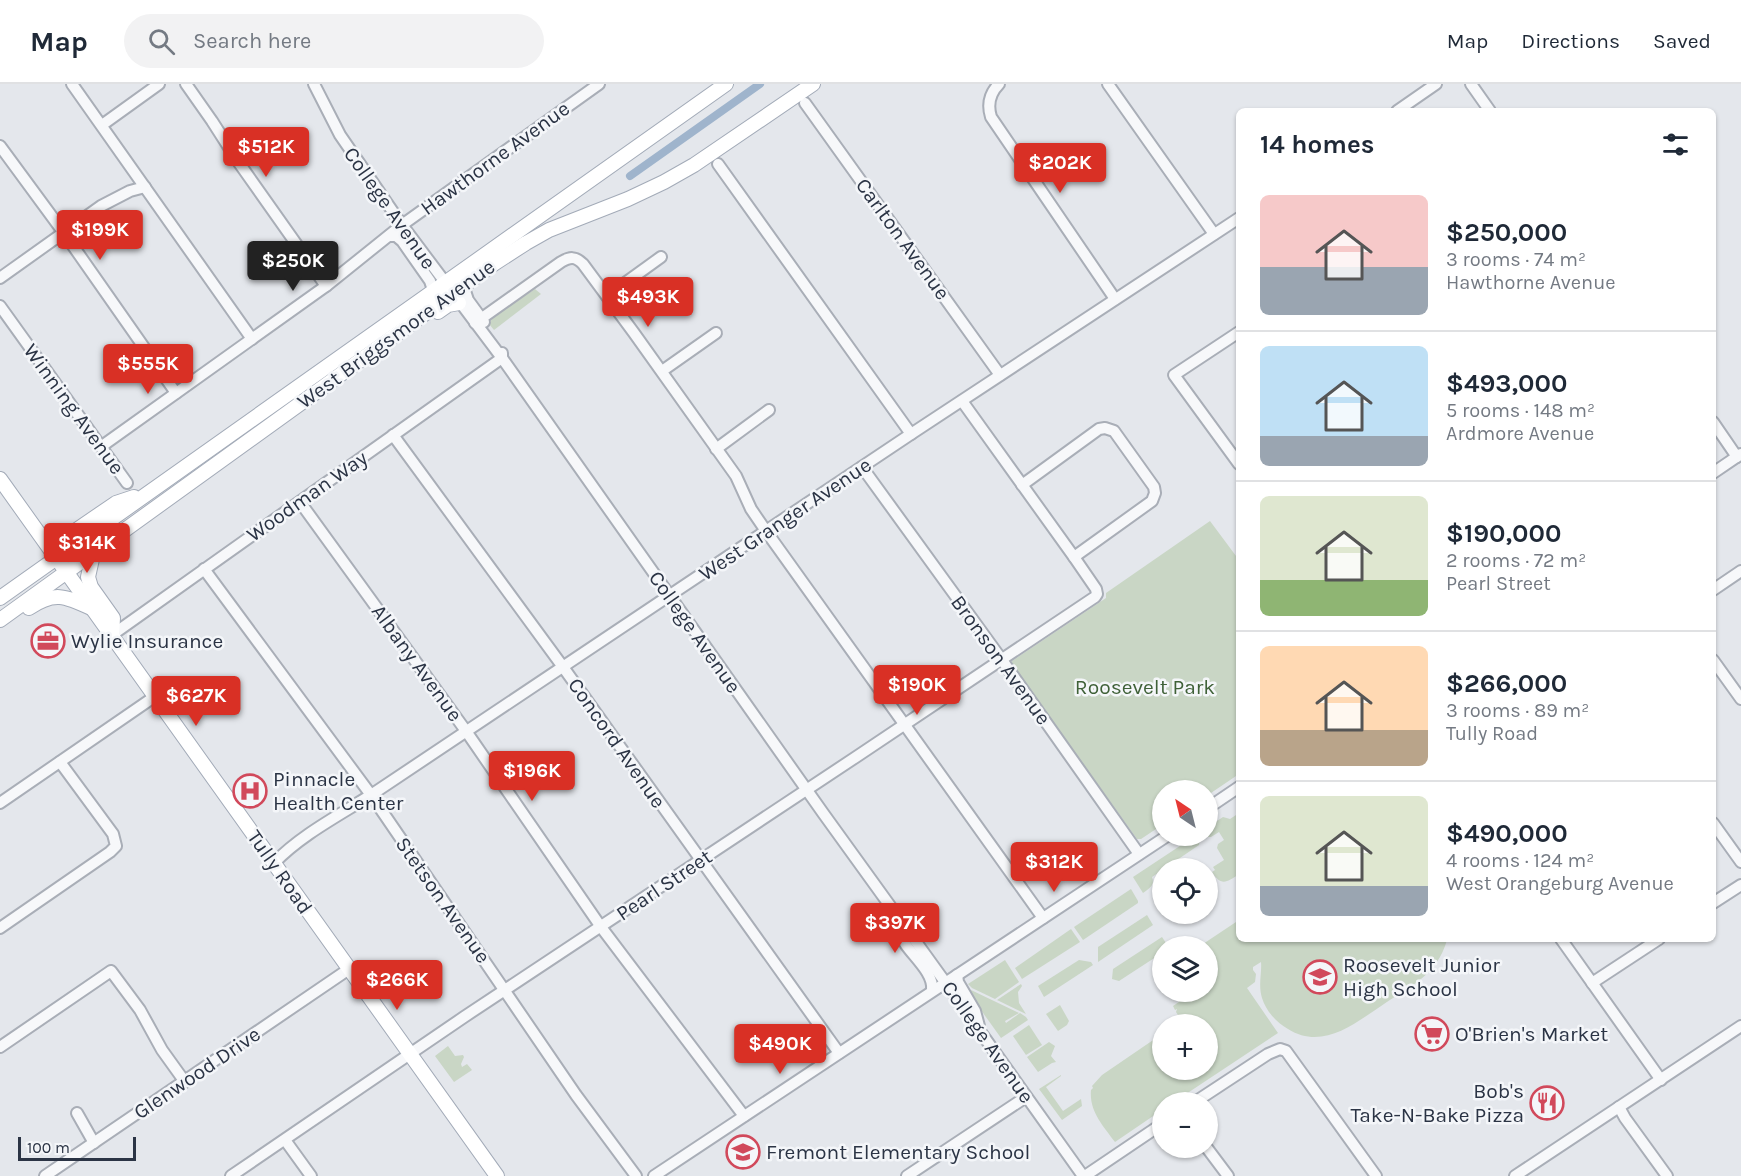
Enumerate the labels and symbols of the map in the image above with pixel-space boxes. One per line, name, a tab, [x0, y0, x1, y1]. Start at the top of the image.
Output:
street label: Hawthorne Avenue	[416, 96, 574, 220]
pin: $512K	[224, 127, 308, 178]
street label: College Avenue	[339, 142, 441, 274]
pin: $202K	[1018, 143, 1102, 194]
street label: Carlton Avenue	[851, 174, 955, 304]
pin: $199K	[58, 210, 142, 261]
pin: $250K	[251, 241, 335, 292]
street label: West Briggsmore Avenue	[293, 254, 499, 414]
pin: $493K	[606, 277, 690, 328]
street label: Winning Avenue	[19, 339, 129, 479]
pin: $555K	[106, 344, 190, 395]
street label: Woodman Way	[242, 445, 372, 546]
street label: West Granger Avenue	[694, 452, 876, 586]
pin: $314K	[45, 523, 129, 574]
street label: College Avenue	[644, 566, 746, 698]
street label: Bronson Avenue	[946, 591, 1056, 729]
street label: Albany Avenue	[367, 600, 467, 726]
office icon: Wylie Insurance	[30, 623, 66, 659]
place label: Wylie Insurance	[71, 629, 223, 653]
pin: $190K	[875, 665, 959, 716]
street label: Concord Avenue	[563, 673, 671, 813]
park label: Roosevelt Park	[1075, 675, 1215, 699]
pin: $627K	[154, 676, 238, 727]
pin: $196K	[490, 751, 574, 802]
place label: Pinnacle Health Center	[273, 767, 404, 815]
hospital icon: Pinnacle Health Center	[232, 773, 268, 809]
north arrow	[1152, 780, 1218, 846]
street label: Tully Road	[242, 826, 318, 918]
street label: Stetson Avenue	[391, 832, 495, 968]
pin: $312K	[1012, 842, 1096, 893]
street label: Pearl Street	[612, 844, 716, 926]
pin: $397K	[853, 903, 937, 954]
place label: Roosevelt Junior High School	[1343, 953, 1500, 1001]
school or university icon: Roosevelt Junior High School	[1302, 959, 1338, 995]
pin: $266K	[355, 960, 439, 1011]
street label: College Avenue	[937, 976, 1039, 1108]
supermarket icon: O'Brien's Market	[1414, 1016, 1450, 1052]
street label: Glenwood Drive	[129, 1022, 265, 1124]
place label: O'Brien's Market	[1455, 1022, 1608, 1046]
pin: $490K	[738, 1024, 822, 1075]
place label: Bob's Take-N-Bake Pizza	[1351, 1079, 1524, 1127]
restaurant icon: Bob's Take-N-Bake Pizza	[1529, 1085, 1565, 1121]
scale bar	[18, 1134, 136, 1162]
school or university icon: Fremont Elementary School	[725, 1134, 761, 1170]
place label: Fremont Elementary School	[766, 1140, 1030, 1164]

